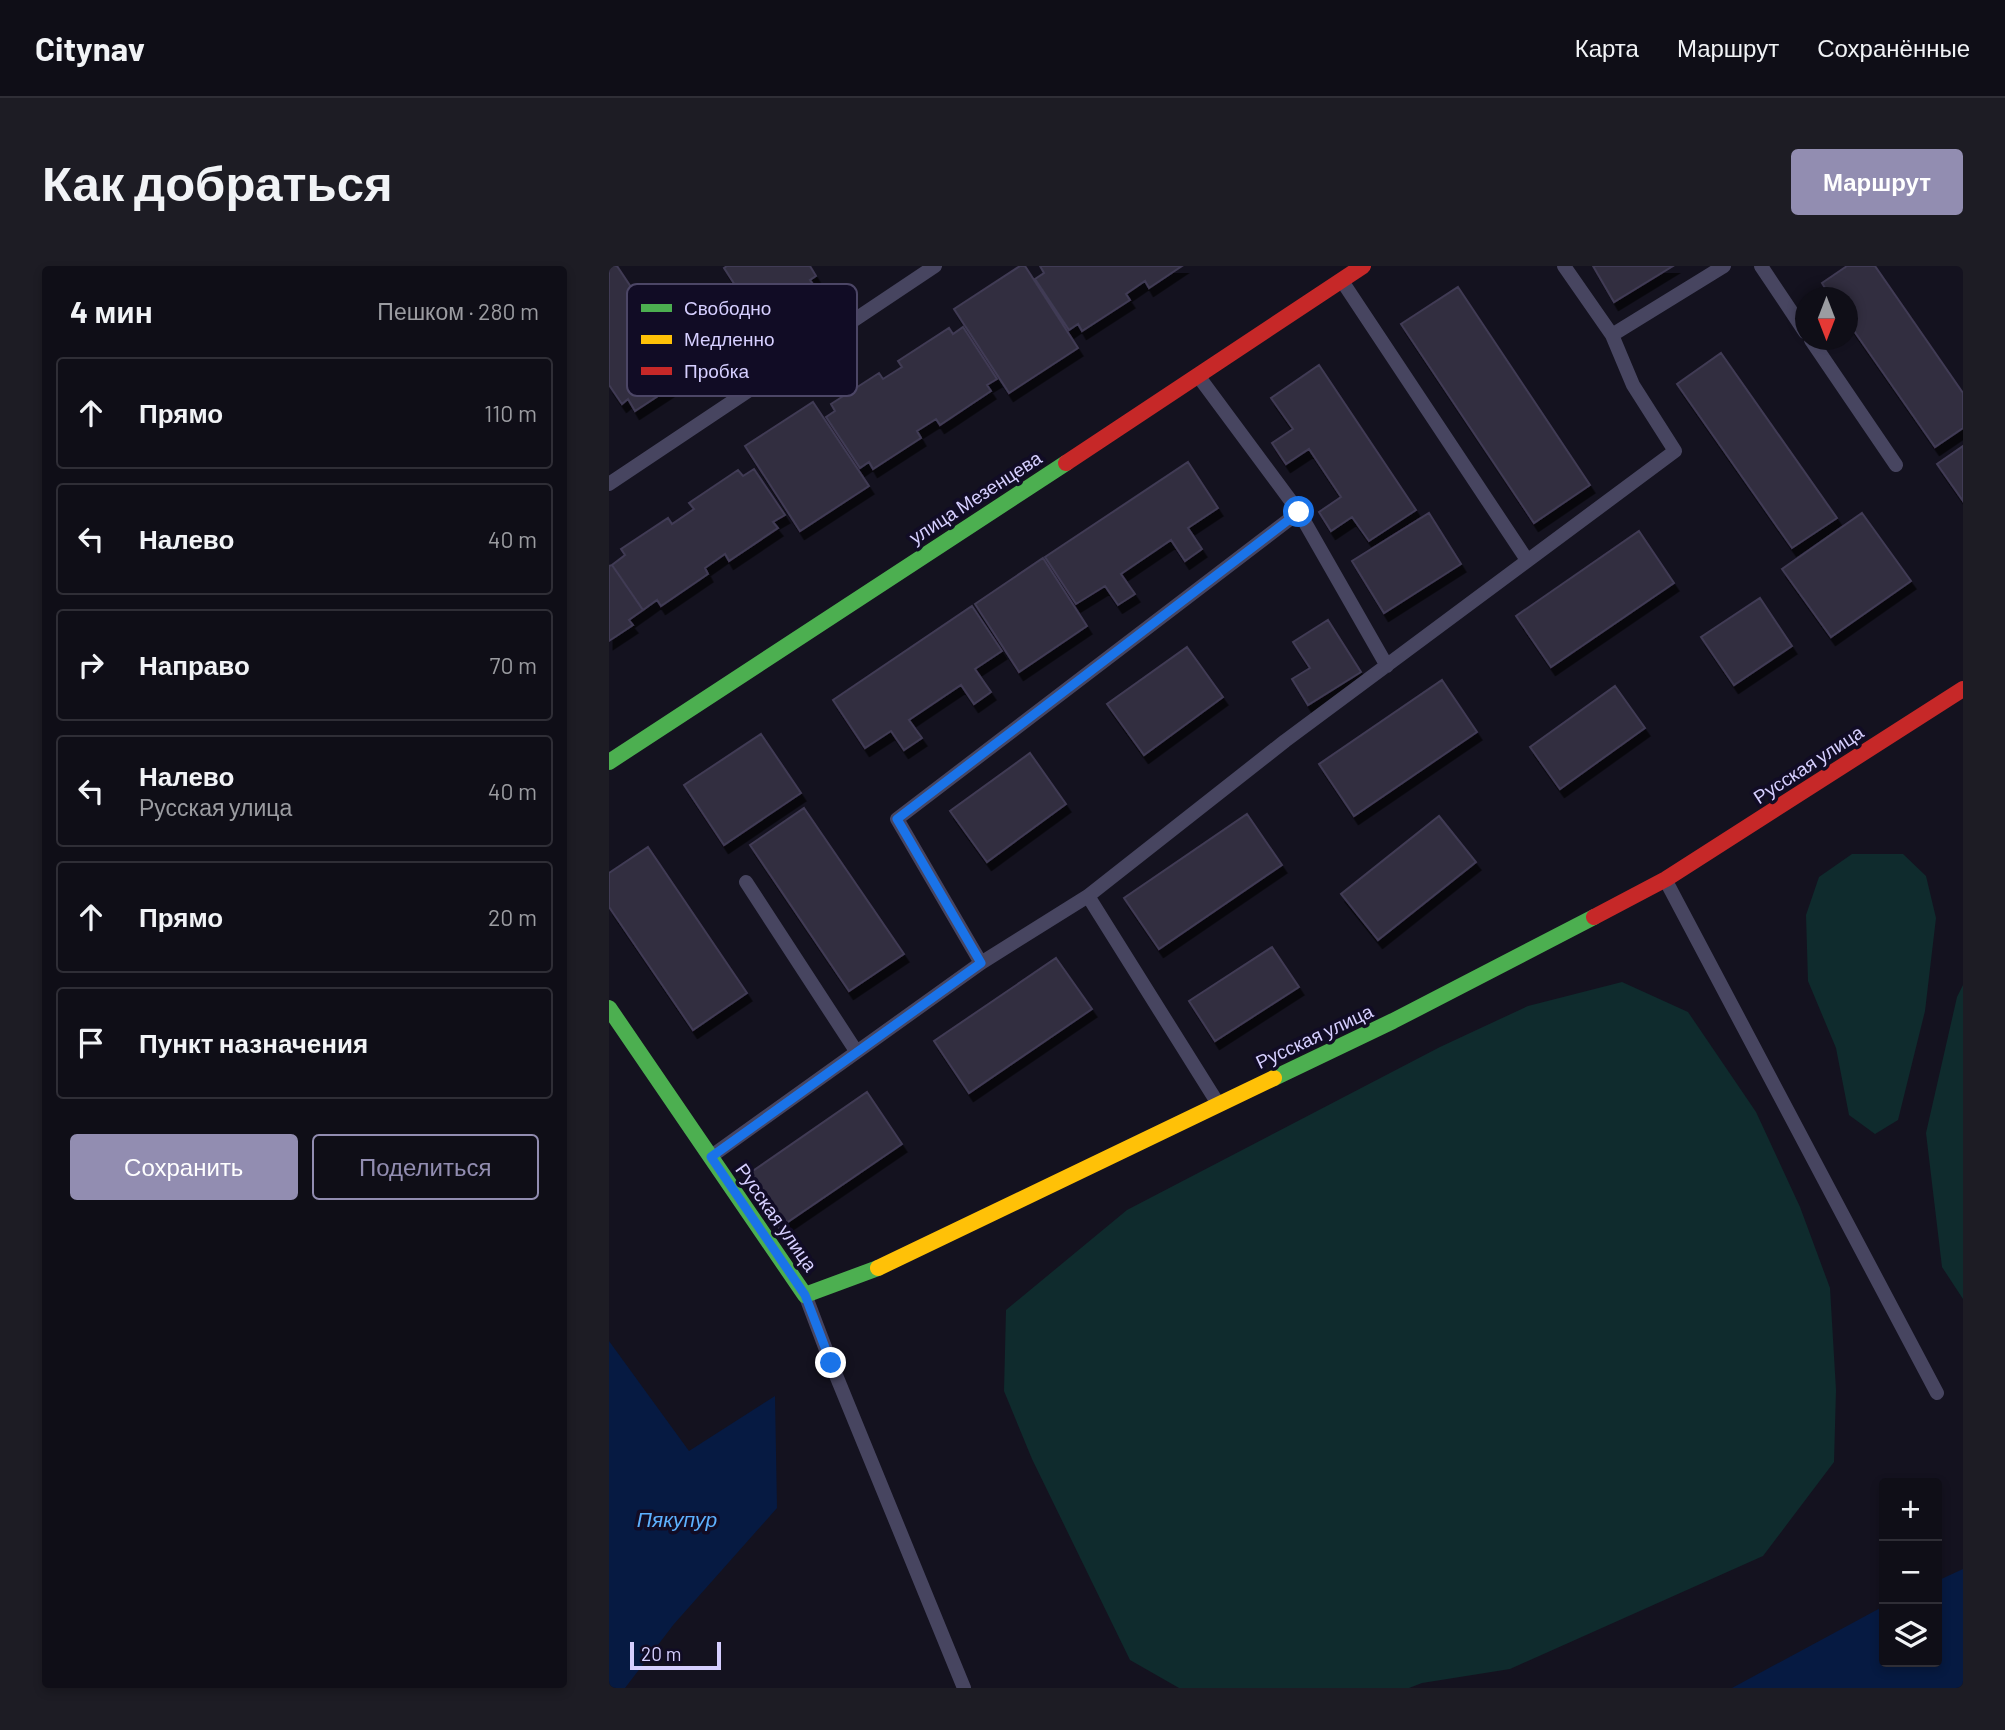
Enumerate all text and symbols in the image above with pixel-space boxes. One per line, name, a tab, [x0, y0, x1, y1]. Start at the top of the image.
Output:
text: Citynav	[35, 28, 145, 68]
text: Карта	[1575, 33, 1639, 62]
text: Маршрут	[1677, 33, 1779, 62]
text: Сохранённые	[1817, 33, 1970, 62]
button: Маршрут	[1791, 149, 1963, 215]
text: Как добраться	[42, 152, 393, 211]
legend	[627, 284, 857, 396]
north arrow	[1795, 287, 1858, 350]
text: 4 мин	[70, 293, 153, 329]
text: Свободно	[684, 296, 771, 319]
text: Пешком · 280 m	[377, 297, 539, 325]
text: Медленно	[684, 327, 774, 350]
text: Пробка	[684, 359, 749, 382]
icon: ahead	[72, 394, 110, 432]
text: Прямо	[139, 397, 223, 428]
text: 110 m	[484, 399, 537, 427]
street label: улица Мезенцева	[904, 445, 1046, 548]
route start	[1283, 496, 1314, 527]
icon: left	[72, 520, 110, 558]
text: Налево	[139, 523, 234, 554]
text: 40 m	[488, 525, 537, 553]
icon: right	[72, 646, 110, 684]
text: Направо	[139, 649, 250, 680]
text: 70 m	[490, 651, 537, 679]
street label: Русская улица	[1749, 720, 1868, 808]
text: Налево	[139, 760, 234, 791]
icon: left	[72, 772, 110, 810]
text: 40 m	[488, 777, 537, 805]
text: Русская улица	[139, 793, 292, 821]
icon: ahead	[72, 898, 110, 936]
text: Прямо	[139, 901, 223, 932]
text: 20 m	[488, 903, 537, 931]
street label: Русская улица	[1252, 999, 1377, 1073]
icon: arrive	[72, 1024, 110, 1062]
text: Пункт назначения	[139, 1027, 368, 1058]
button: Сохранить	[70, 1134, 298, 1200]
button: Поделиться	[312, 1134, 539, 1200]
street label: Русская улица	[731, 1159, 823, 1276]
route end	[815, 1347, 846, 1378]
map controls	[1879, 1478, 1942, 1667]
button: +	[1879, 1478, 1942, 1541]
water label: Пякупур	[637, 1506, 717, 1531]
button: −	[1879, 1541, 1942, 1604]
button: layers	[1879, 1604, 1942, 1667]
scale bar	[630, 1639, 721, 1671]
text: 20 m	[641, 1642, 681, 1665]

